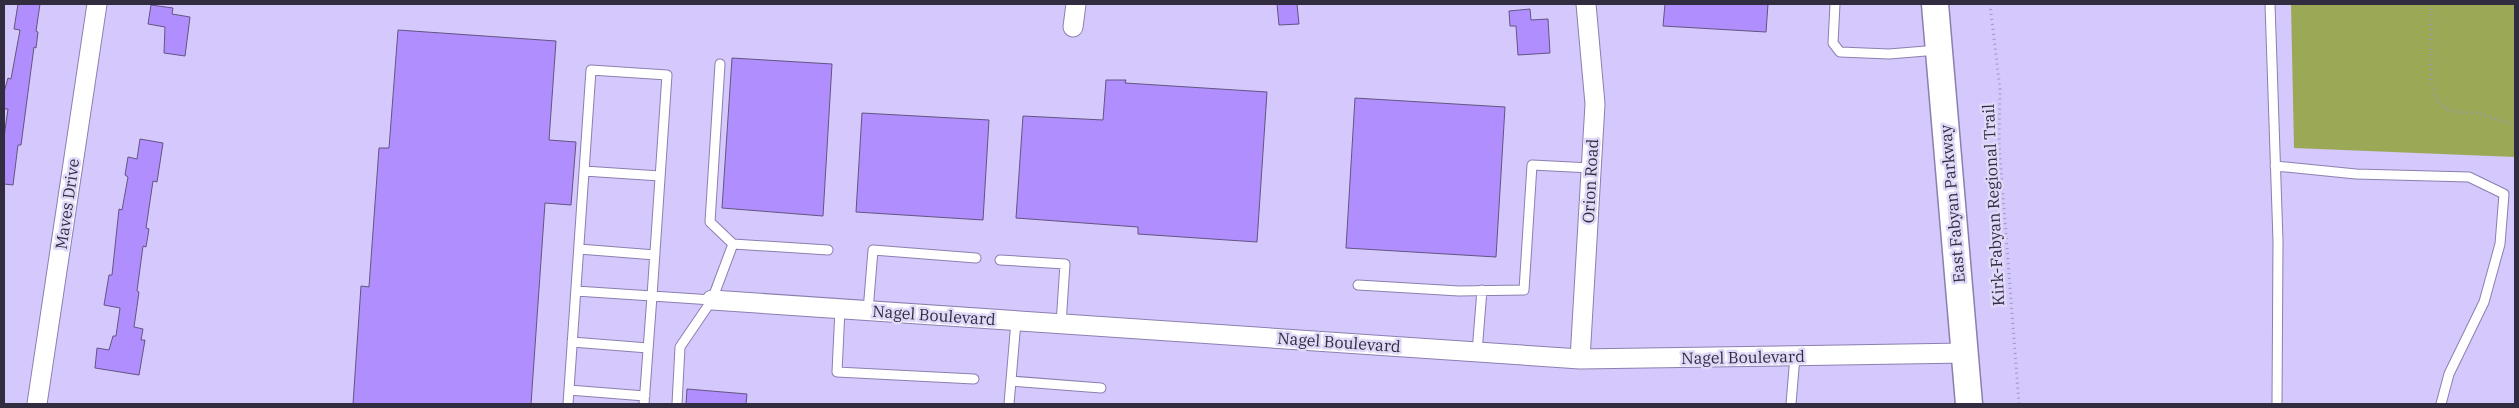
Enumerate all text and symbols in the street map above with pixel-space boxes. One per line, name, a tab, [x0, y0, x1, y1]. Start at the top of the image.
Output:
street label: Kirk-Fabyan Regional Trail	[1978, 103, 2008, 306]
street label: East Fabyan Parkway	[1935, 124, 1969, 284]
street label: Orion Road	[1578, 138, 1602, 224]
street label: Maves Drive	[51, 157, 83, 251]
street label: Nagel Boulevard	[872, 301, 997, 329]
street label: Nagel Boulevard	[1277, 328, 1402, 356]
street label: Nagel Boulevard	[1681, 346, 1805, 368]

